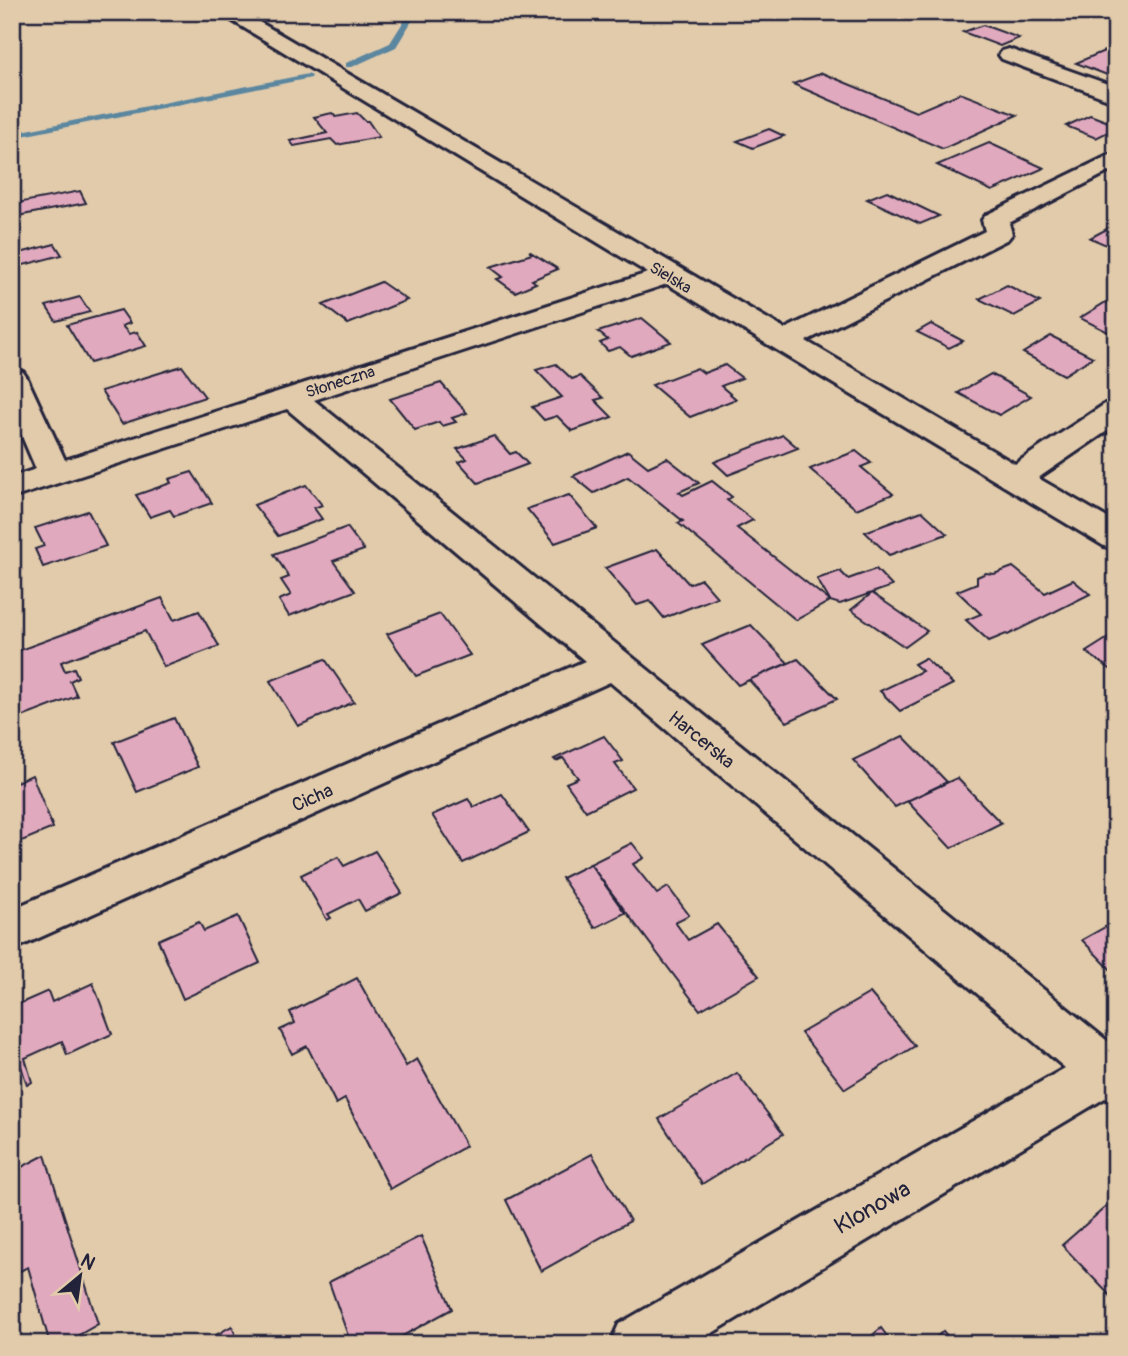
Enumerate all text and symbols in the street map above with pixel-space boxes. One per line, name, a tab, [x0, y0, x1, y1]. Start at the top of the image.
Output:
street label: Sielska	[646, 258, 695, 298]
street label: Słoneczna	[303, 361, 377, 403]
street label: Harcerska	[663, 706, 740, 774]
street label: Cicha	[288, 778, 337, 818]
street label: Klonowa	[829, 1174, 916, 1241]
north arrow	[46, 1240, 116, 1310]
text: N	[76, 1248, 99, 1276]

